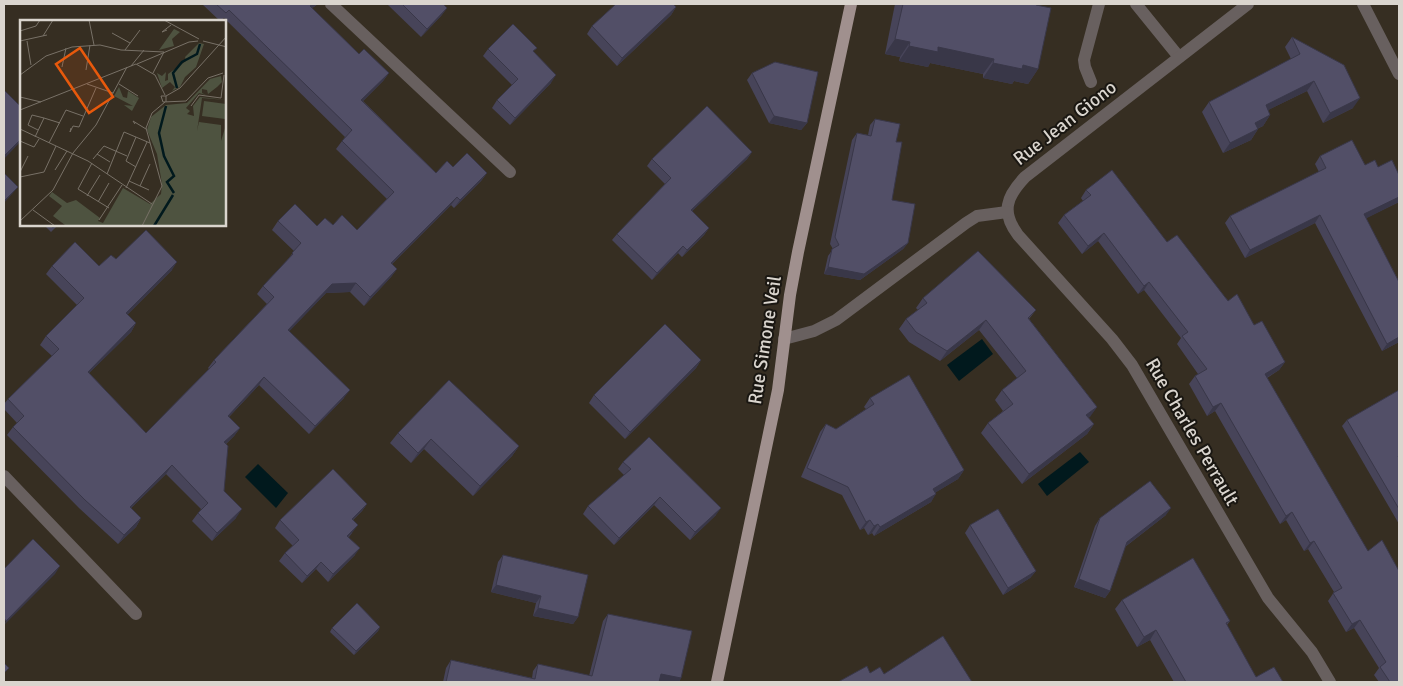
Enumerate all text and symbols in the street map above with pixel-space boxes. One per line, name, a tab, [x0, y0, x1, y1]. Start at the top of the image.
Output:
inset map	[20, 20, 226, 226]
street label: Rue Jean Giono	[1008, 75, 1122, 171]
street label: Rue Simone Veil	[743, 274, 787, 406]
street label: Rue Charles Perrault	[1140, 354, 1244, 510]

